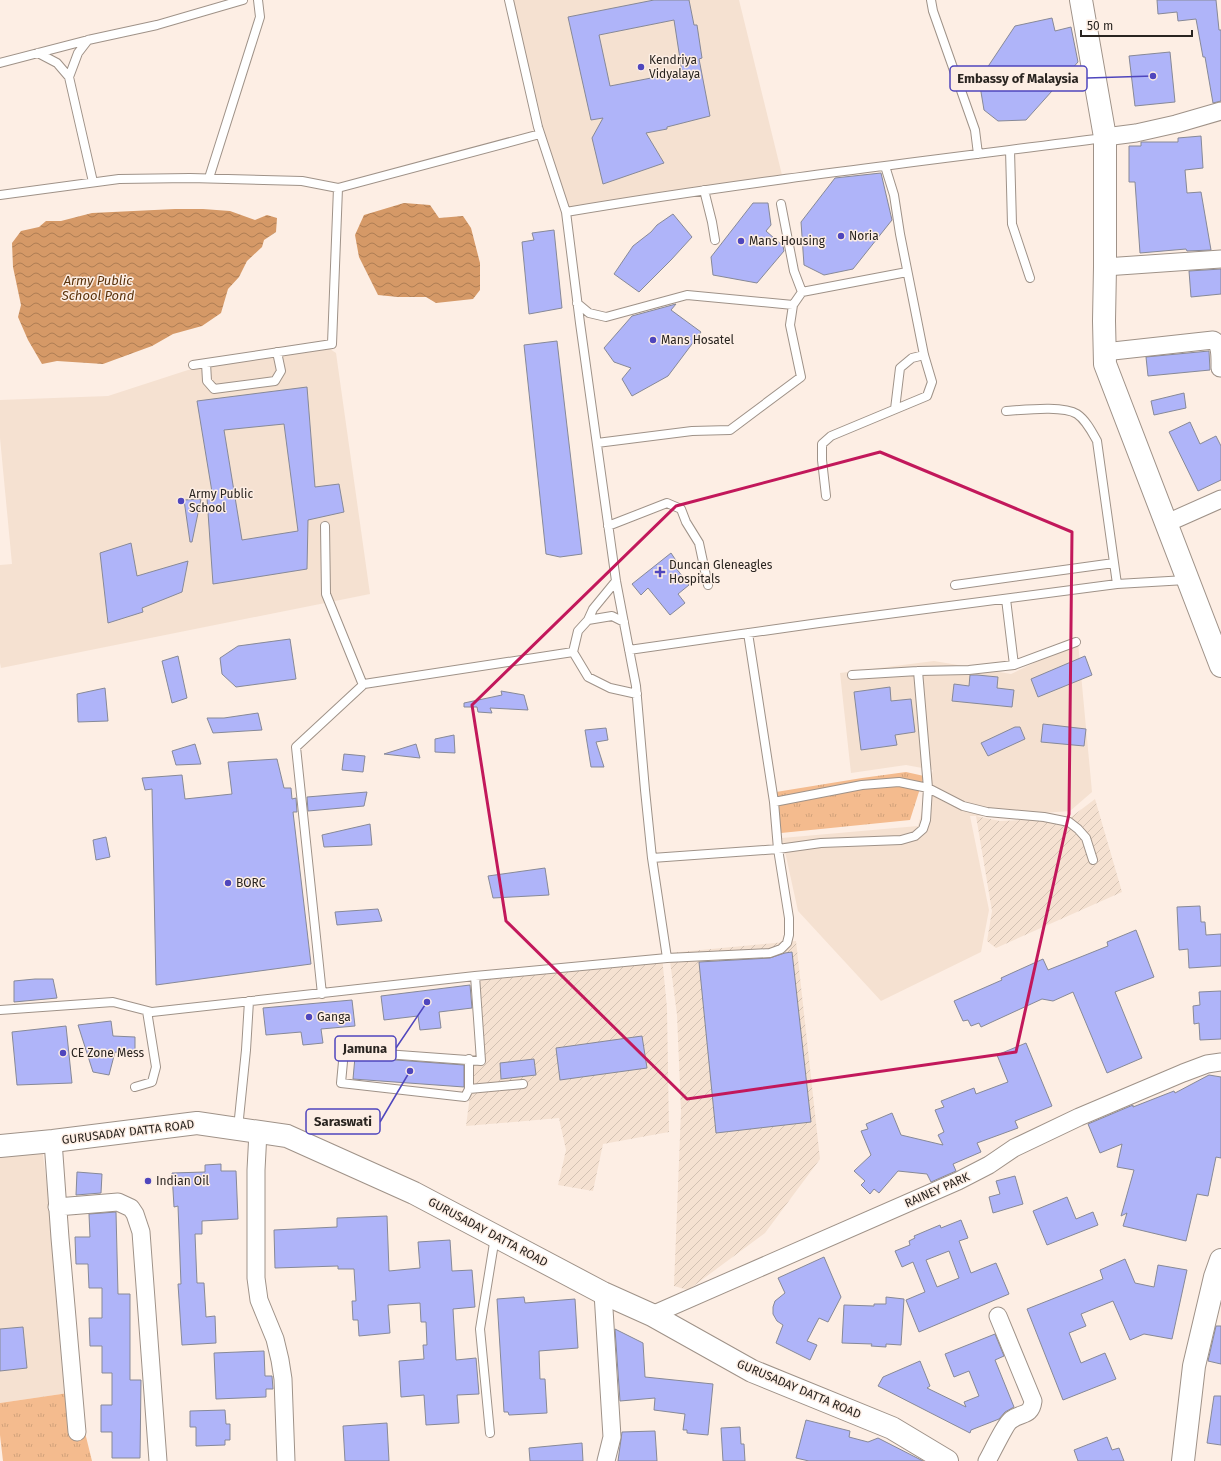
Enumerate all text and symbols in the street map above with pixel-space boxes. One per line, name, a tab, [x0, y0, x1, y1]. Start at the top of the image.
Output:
scale bar	[1081, 12, 1192, 38]
text: 50 m	[1087, 19, 1113, 33]
place label: Kendriya Vidyalaya	[649, 53, 700, 81]
marker: Kendriya Vidyalaya	[636, 62, 646, 72]
callout: Embassy of Malaysia	[950, 66, 1087, 91]
text: Embassy of Malaysia	[957, 71, 1079, 86]
place label: Noria	[849, 229, 879, 243]
marker: Noria	[836, 231, 846, 241]
place label: Mans Housing	[749, 234, 826, 248]
marker: Mans Housing	[736, 236, 746, 246]
water label: Army Public School Pond	[61, 273, 135, 303]
place label: Mans Hosatel	[661, 333, 735, 347]
marker: Mans Hosatel	[648, 335, 658, 345]
place label: Army Public School	[189, 487, 253, 515]
marker: Army Public School	[176, 496, 186, 506]
place label: Duncan Gleneagles Hospitals	[669, 558, 773, 586]
marker: Duncan Gleneagles Hospitals	[654, 566, 666, 578]
place label: BORC	[236, 876, 266, 890]
marker: BORC	[223, 878, 233, 888]
place label: Ganga	[317, 1010, 351, 1024]
marker: Ganga	[304, 1012, 314, 1022]
callout: Jamuna	[335, 1036, 396, 1061]
text: Jamuna	[342, 1041, 387, 1056]
place label: CE Zone Mess	[71, 1046, 144, 1060]
marker: CE Zone Mess	[58, 1048, 68, 1058]
callout: Saraswati	[306, 1109, 380, 1134]
text: Saraswati	[314, 1114, 372, 1129]
street label: GURUSADAY DATTA ROAD	[61, 1117, 195, 1147]
street label: RAINEY PARK	[902, 1169, 972, 1211]
place label: Indian Oil	[156, 1174, 210, 1188]
marker: Indian Oil	[143, 1176, 153, 1186]
street label: GURUSADAY DATTA ROAD	[426, 1195, 550, 1270]
street label: GURUSADAY DATTA ROAD	[735, 1357, 863, 1422]

